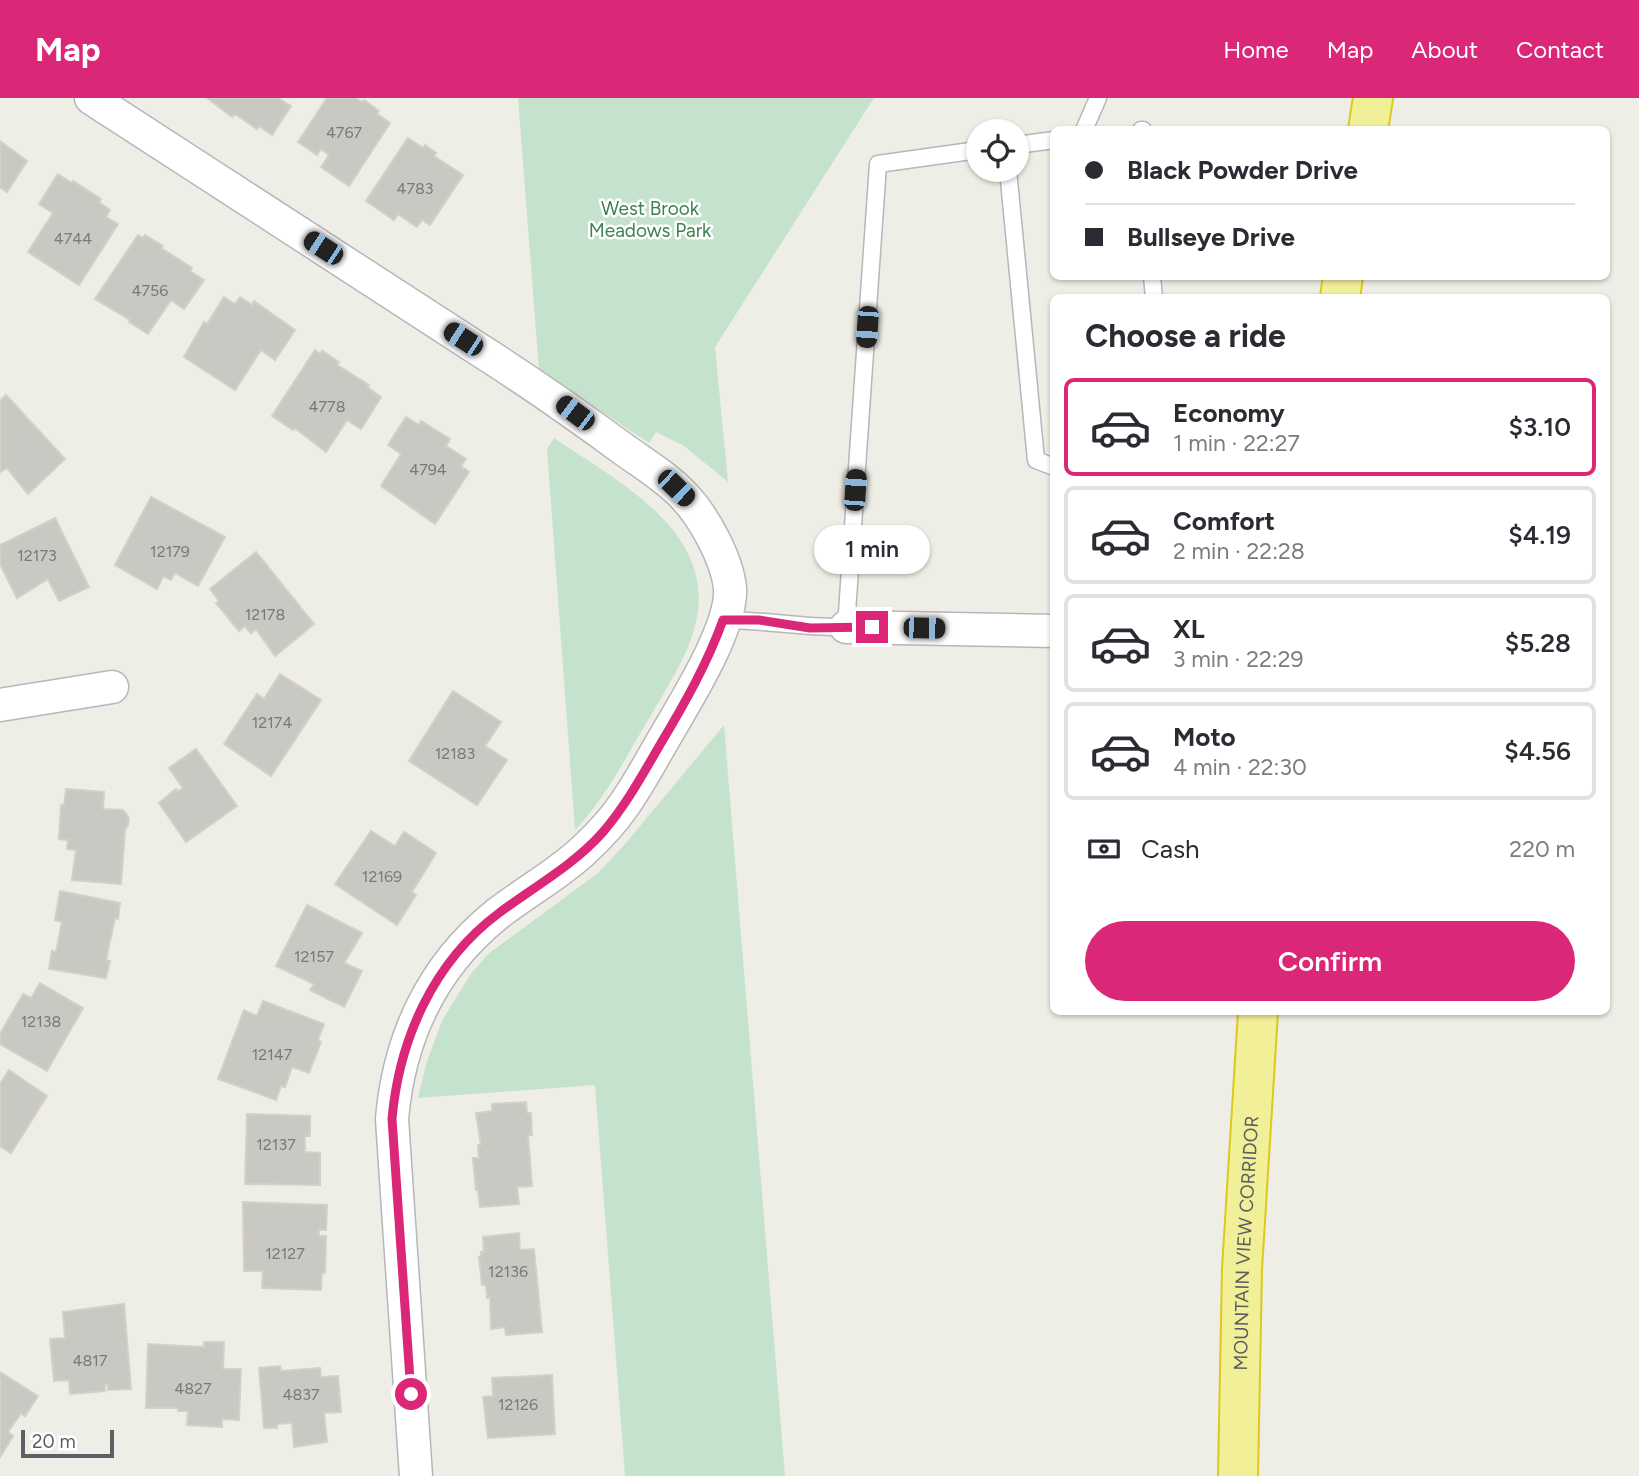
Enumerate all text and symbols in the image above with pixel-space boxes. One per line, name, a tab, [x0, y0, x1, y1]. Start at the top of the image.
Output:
text: Map	[35, 30, 101, 69]
text: Home	[1223, 35, 1289, 64]
text: Map	[1327, 35, 1373, 64]
text: About	[1411, 35, 1478, 64]
text: Contact	[1516, 35, 1604, 64]
map controls	[966, 119, 1029, 182]
button: locate	[966, 119, 1029, 182]
house number: 4767	[326, 123, 362, 142]
text: Black Powder Drive	[1127, 154, 1358, 186]
house number: 4783	[396, 179, 434, 198]
park label: West Brook Meadows Park	[589, 197, 712, 242]
text: Bullseye Drive	[1127, 221, 1295, 253]
car	[300, 228, 347, 268]
house number: 4744	[54, 229, 92, 248]
house number: 4756	[132, 281, 168, 300]
car	[856, 305, 879, 349]
text: Choose a ride	[1085, 317, 1286, 355]
car	[440, 319, 487, 359]
car	[552, 392, 599, 434]
icon: car	[1089, 396, 1152, 459]
house number: 4778	[309, 397, 345, 416]
text: Economy	[1173, 397, 1285, 429]
text: $3.10	[1508, 411, 1571, 443]
text: 1 min · 22:27	[1173, 429, 1300, 457]
house number: 4794	[409, 460, 447, 479]
car	[654, 466, 699, 510]
car	[844, 468, 867, 512]
icon: car	[1089, 504, 1152, 567]
text: Comfort	[1173, 505, 1275, 537]
text: $4.19	[1508, 519, 1571, 551]
callout: 1 min	[814, 526, 930, 574]
text: 1 min	[845, 535, 899, 563]
text: 2 min · 22:28	[1173, 537, 1305, 565]
house number: 12179	[150, 542, 190, 561]
house number: 12173	[17, 546, 57, 565]
house number: 12178	[245, 605, 285, 624]
route end	[856, 611, 888, 643]
icon: car	[1089, 612, 1152, 675]
text: XL	[1173, 613, 1205, 645]
car	[903, 617, 946, 639]
text: $5.28	[1505, 627, 1571, 659]
text: 3 min · 22:29	[1173, 645, 1304, 673]
house number: 12174	[252, 713, 292, 732]
icon: car	[1089, 720, 1152, 783]
text: Moto	[1173, 721, 1236, 753]
text: $4.56	[1504, 735, 1571, 767]
house number: 12183	[435, 744, 475, 763]
text: 4 min · 22:30	[1173, 753, 1307, 781]
icon: cash	[1085, 830, 1123, 868]
text: Cash	[1141, 833, 1200, 865]
text: 220 m	[1509, 835, 1575, 863]
house number: 12169	[362, 867, 402, 886]
button: Confirm	[1085, 921, 1575, 1001]
house number: 12157	[294, 947, 334, 966]
house number: 12138	[21, 1012, 61, 1031]
house number: 12147	[252, 1045, 293, 1064]
street label: MOUNTAIN VIEW CORRIDOR	[1229, 1115, 1264, 1371]
house number: 12137	[256, 1135, 296, 1154]
house number: 12127	[265, 1244, 305, 1263]
house number: 12136	[488, 1262, 528, 1281]
house number: 4817	[73, 1351, 108, 1370]
route start	[395, 1378, 427, 1410]
house number: 4827	[174, 1379, 212, 1398]
house number: 4837	[282, 1385, 320, 1404]
house number: 12126	[498, 1395, 538, 1414]
scale bar	[21, 1427, 114, 1459]
text: 20 m	[32, 1430, 76, 1453]

